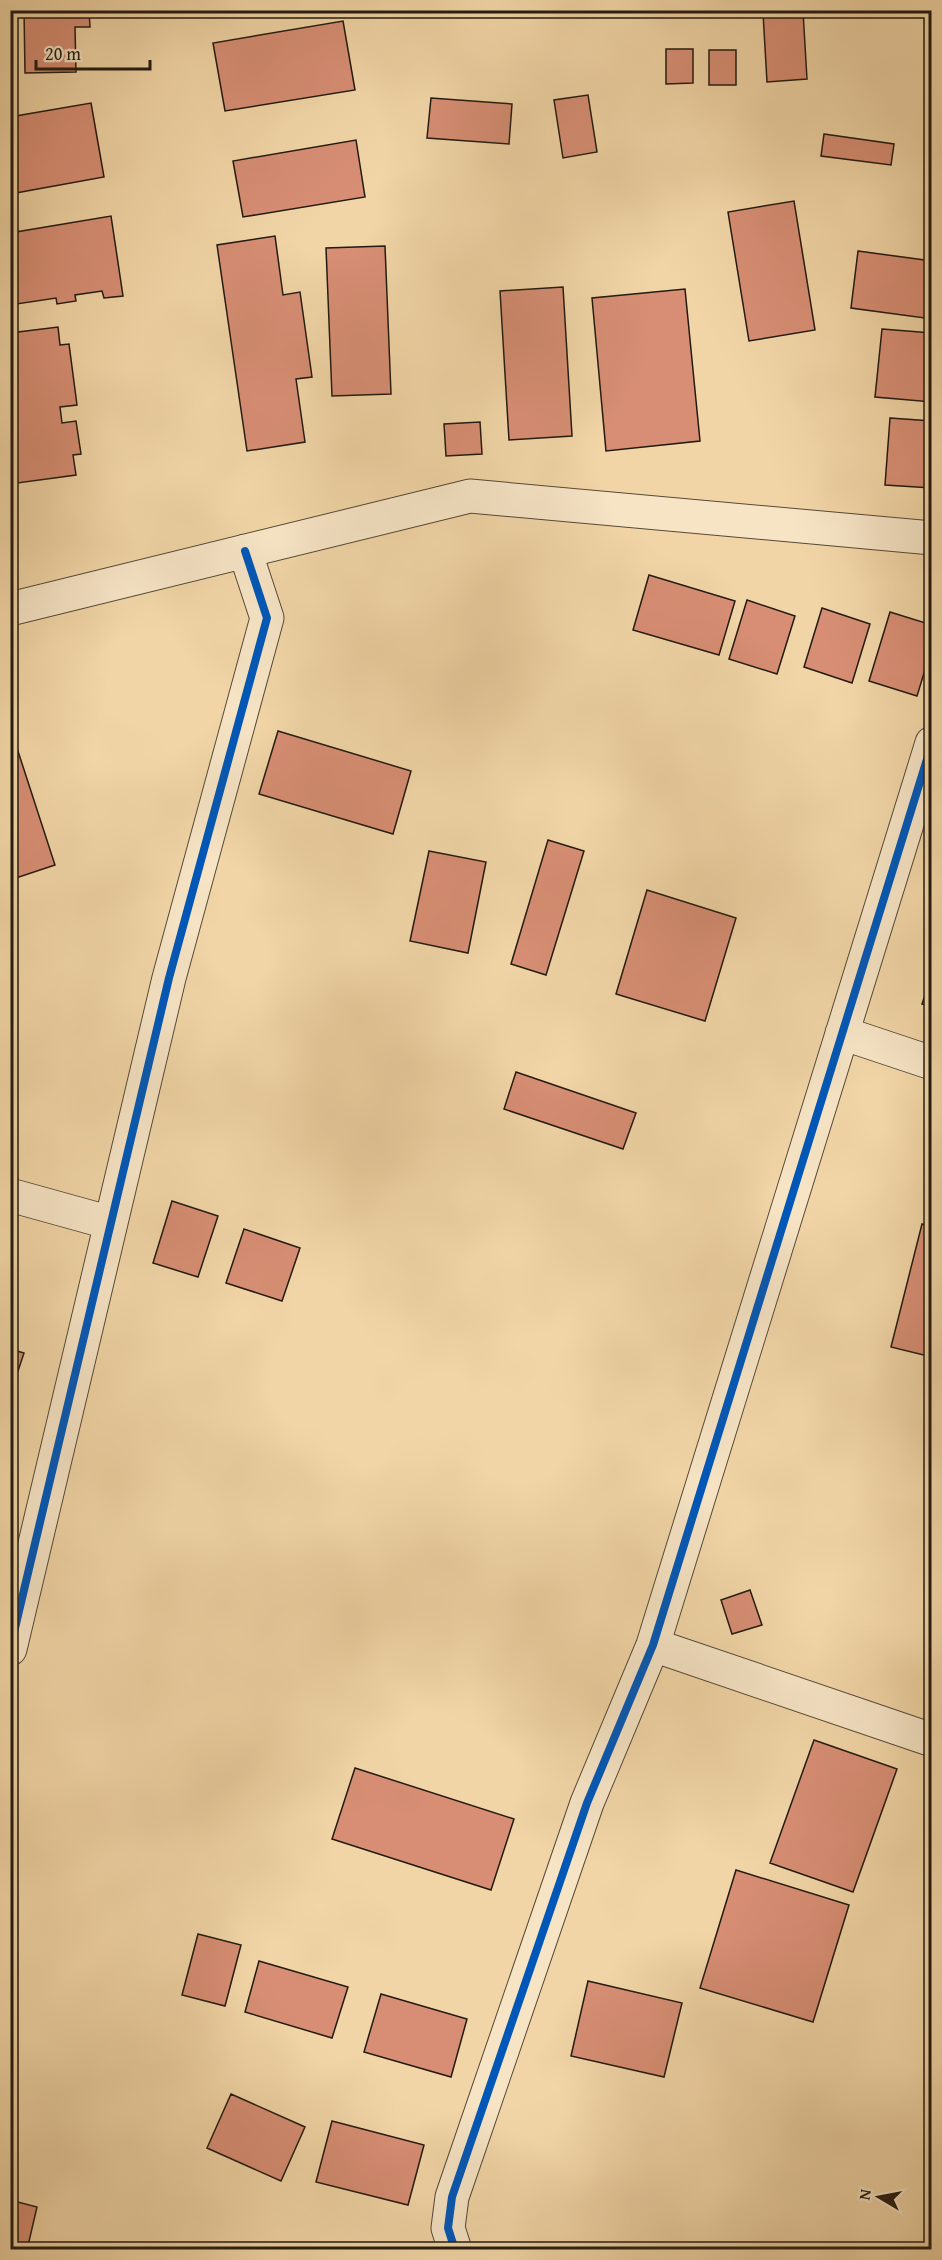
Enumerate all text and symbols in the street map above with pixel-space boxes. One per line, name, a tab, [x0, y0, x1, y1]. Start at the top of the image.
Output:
scale bar	[36, 33, 150, 71]
text: 20 m	[45, 40, 81, 67]
north arrow	[849, 2167, 909, 2227]
text: N	[851, 2187, 877, 2202]

